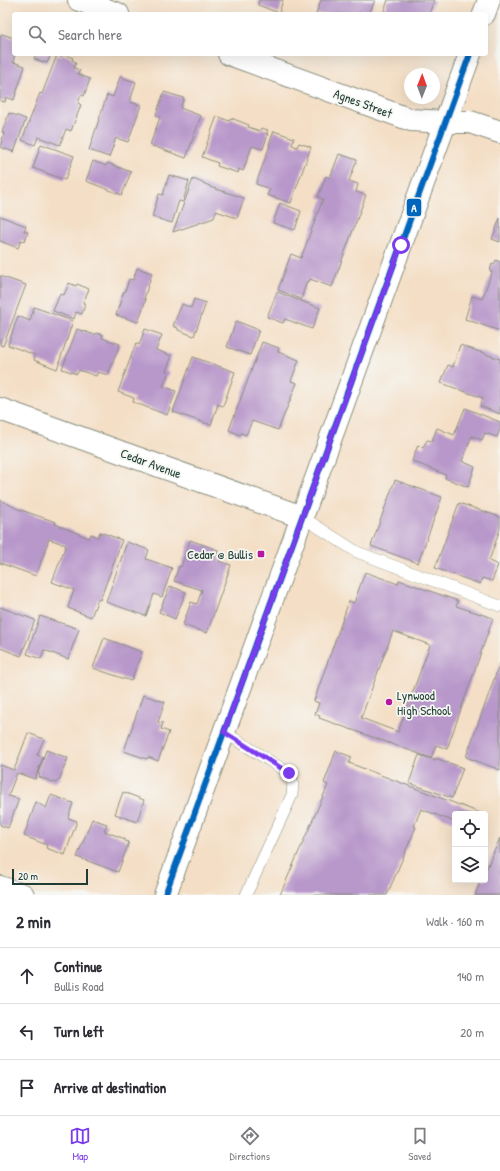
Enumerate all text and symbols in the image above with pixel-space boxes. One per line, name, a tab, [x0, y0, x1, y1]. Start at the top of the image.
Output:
search box	[12, 12, 488, 56]
icon: search	[26, 23, 48, 45]
text: Search here	[58, 24, 122, 45]
north arrow	[404, 68, 440, 104]
street label: Agnes Street	[331, 84, 395, 122]
line badge: A	[406, 198, 422, 217]
text: A	[411, 201, 417, 215]
route start	[392, 236, 410, 254]
street label: Cedar Avenue	[118, 444, 184, 482]
place label: Cedar @ Bullis	[187, 545, 253, 563]
marker: Cedar @ Bullis	[256, 549, 266, 559]
place label: Lynwood High School	[397, 686, 451, 719]
marker: Lynwood High School	[384, 697, 394, 707]
route end	[280, 764, 298, 782]
map controls	[452, 811, 488, 883]
button: locate	[452, 811, 488, 847]
button: layers	[452, 847, 488, 883]
scale bar	[12, 867, 88, 886]
text: 20 m	[18, 869, 38, 883]
text: 2 min	[16, 910, 51, 933]
text: Walk · 160 m	[426, 912, 484, 930]
text: Continue	[54, 956, 102, 977]
icon: ahead	[16, 965, 38, 987]
text: 140 m	[457, 967, 484, 985]
text: Bullis Road	[54, 977, 104, 995]
icon: left	[16, 1021, 38, 1043]
text: Turn left	[54, 1021, 104, 1042]
text: 20 m	[460, 1023, 484, 1041]
icon: arrive	[16, 1077, 38, 1099]
text: Arrive at destination	[54, 1077, 166, 1098]
tab: Map	[69, 1125, 91, 1163]
tab: Directions	[230, 1125, 270, 1163]
tab: Saved	[408, 1125, 431, 1163]

